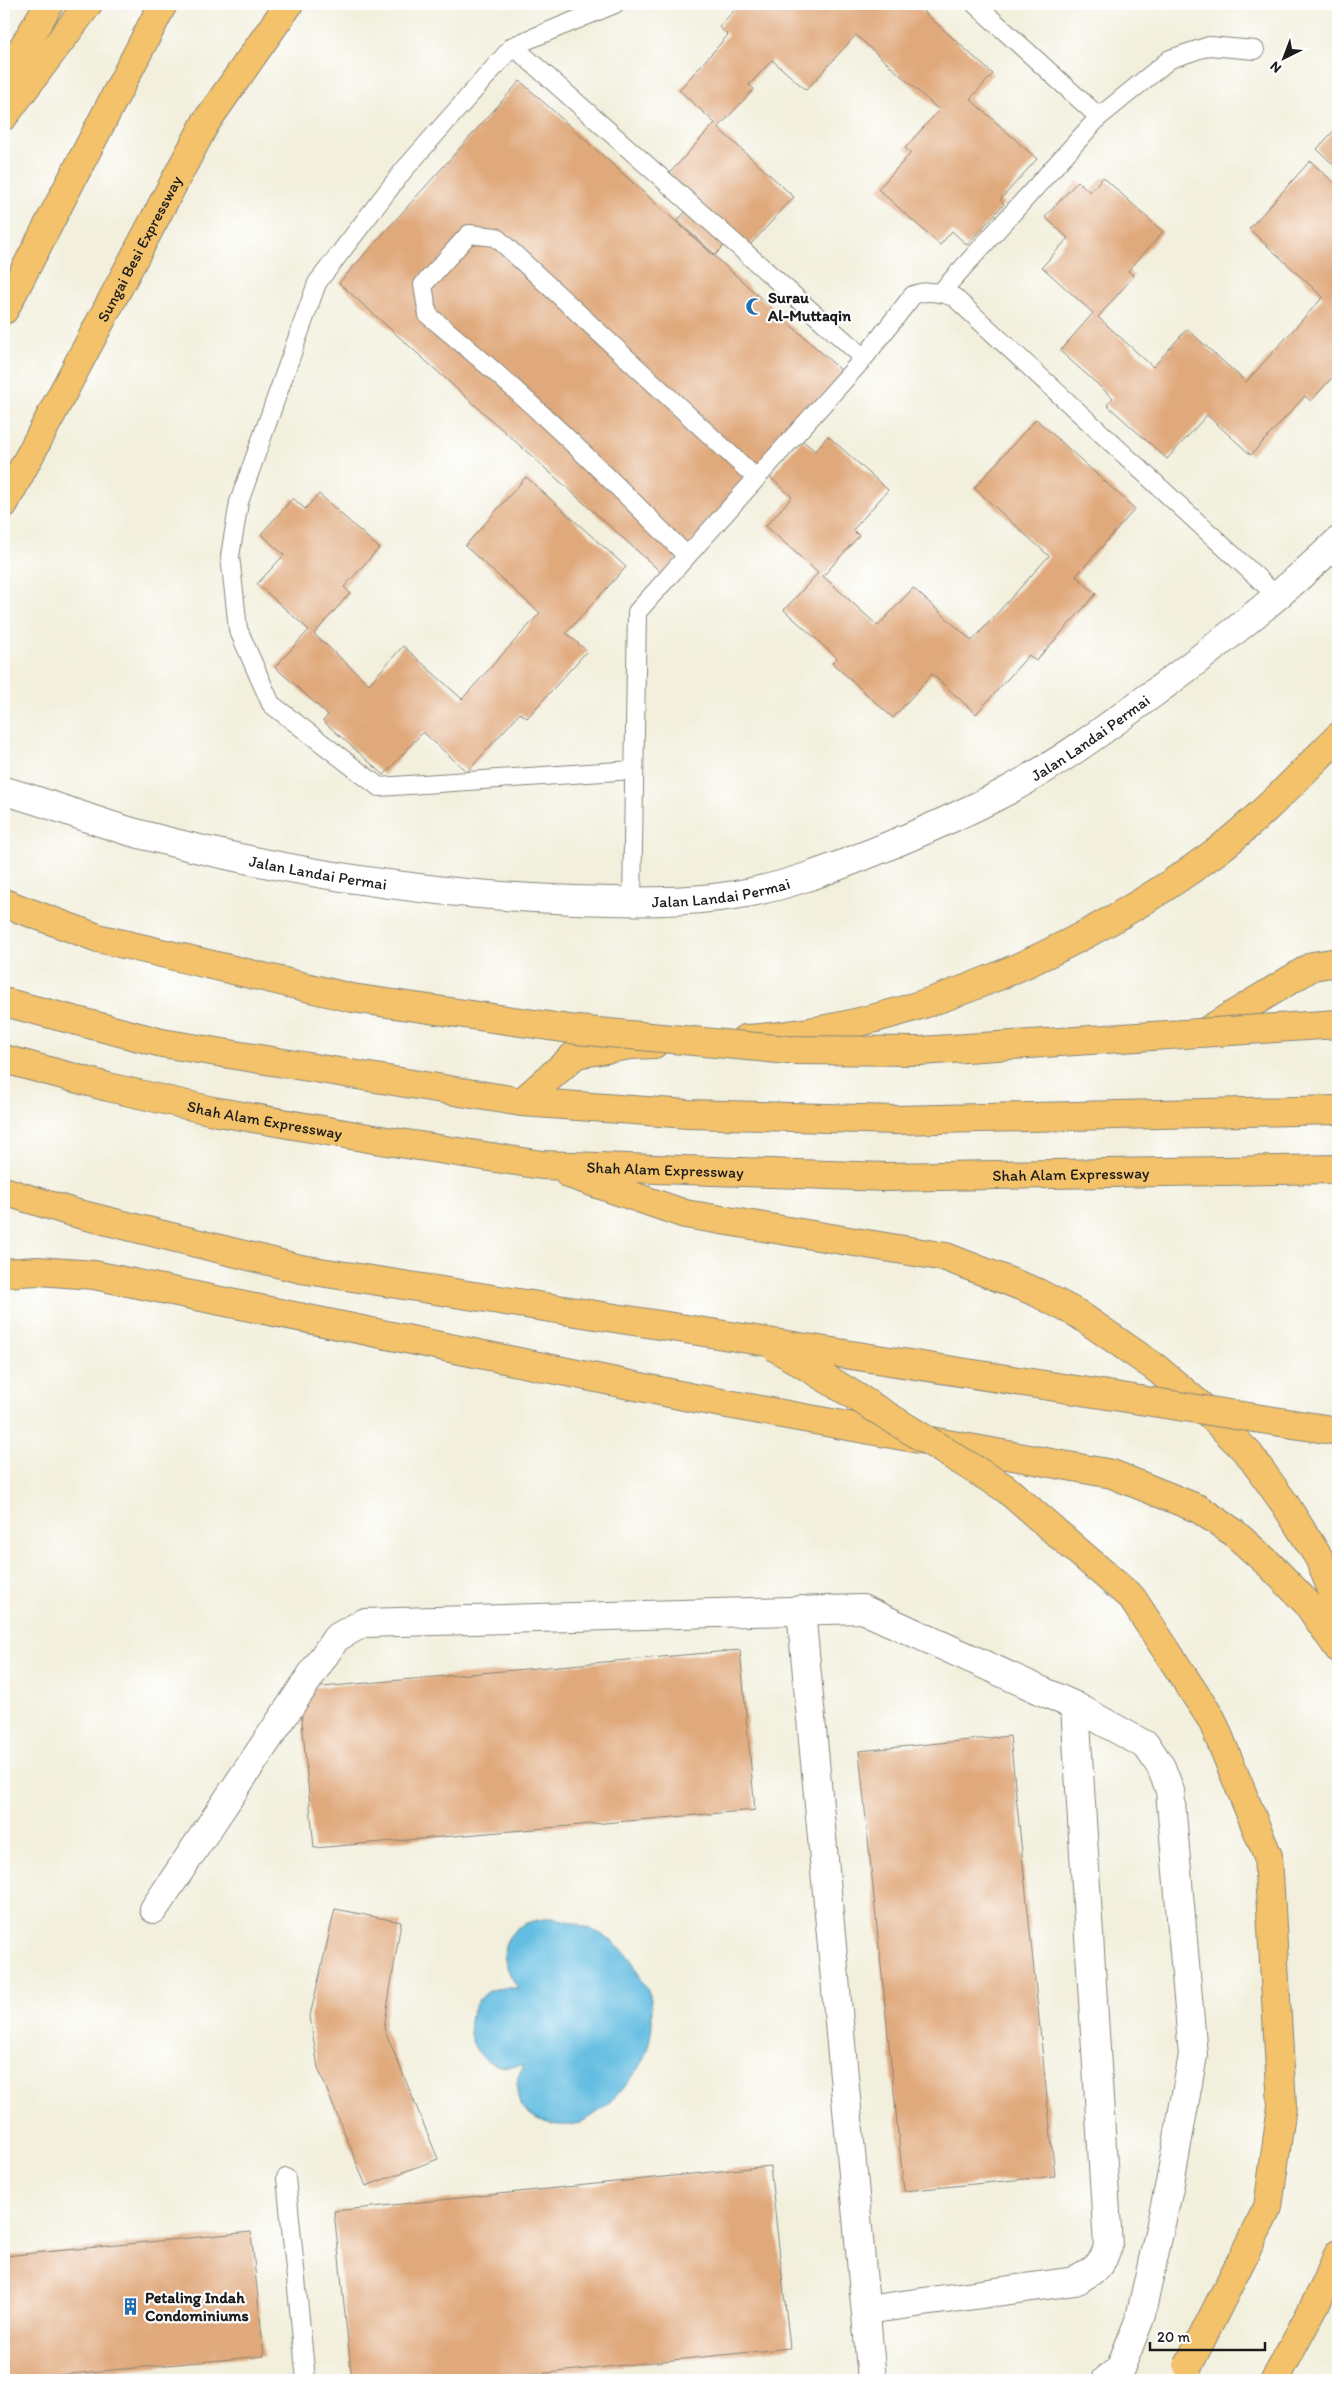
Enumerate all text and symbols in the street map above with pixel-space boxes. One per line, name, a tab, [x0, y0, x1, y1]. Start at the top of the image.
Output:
north arrow	[1260, 32, 1310, 82]
text: N	[1266, 58, 1285, 77]
street label: Sungai Besi Expressway	[93, 172, 186, 325]
place label: Surau Al-Muttaqin	[767, 288, 852, 326]
mosque icon: Surau Al-Muttaqin	[744, 296, 764, 316]
street label: Jalan Landai Permai	[1028, 691, 1153, 785]
street label: Jalan Landai Permai	[247, 851, 388, 894]
street label: Jalan Landai Permai	[651, 874, 792, 911]
street label: Shah Alam Expressway	[185, 1096, 344, 1143]
street label: Shah Alam Expressway	[586, 1158, 744, 1182]
street label: Shah Alam Expressway	[992, 1163, 1150, 1185]
place label: Petaling Indah Condominiums	[145, 2288, 249, 2325]
building icon: Petaling Indah Condominiums	[121, 2296, 141, 2316]
scale bar	[1150, 2319, 1264, 2351]
text: 20 m	[1157, 2328, 1191, 2346]

